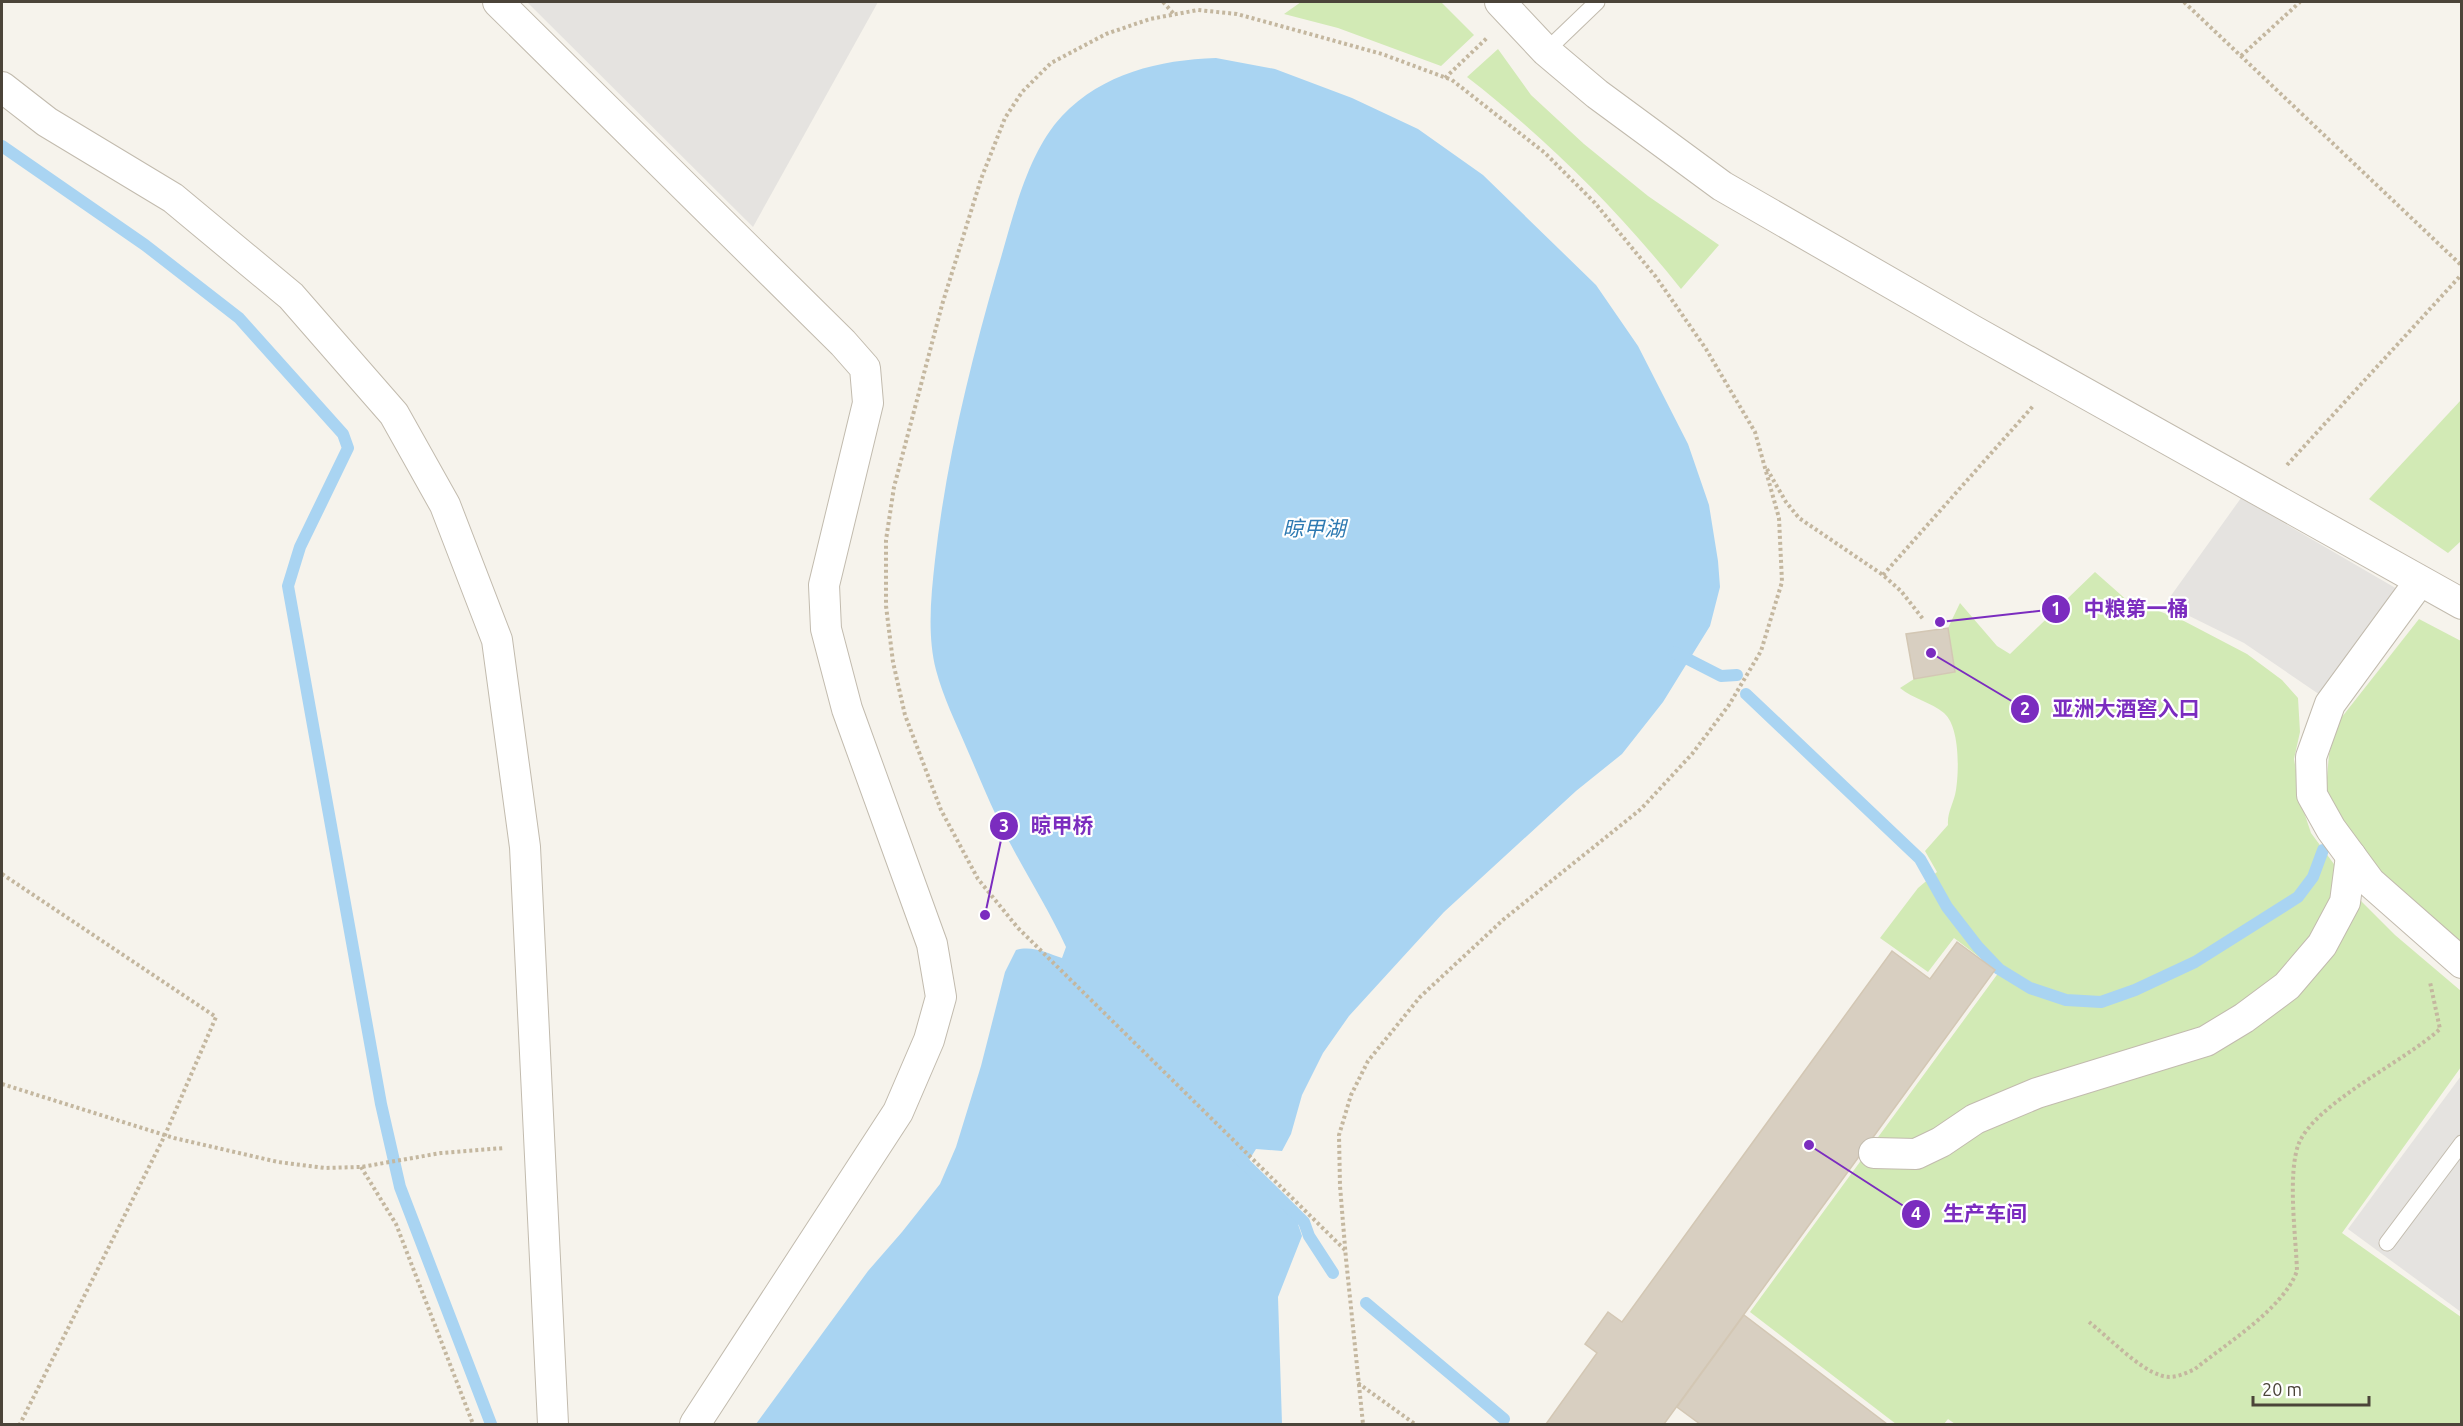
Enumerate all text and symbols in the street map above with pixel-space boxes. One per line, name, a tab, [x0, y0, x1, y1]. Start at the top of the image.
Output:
water label: 晾甲湖	[1283, 516, 1348, 540]
callout: 中粮第一桶	[2041, 589, 2200, 628]
text: 中粮第一桶	[2084, 596, 2189, 620]
text: 1	[2051, 598, 2061, 618]
callout: 亚洲大酒窖入口	[2010, 689, 2211, 728]
text: 亚洲大酒窖入口	[2053, 696, 2200, 720]
text: 2	[2020, 698, 2030, 718]
callout: 晾甲桥	[989, 807, 1106, 846]
text: 晾甲桥	[1031, 813, 1094, 837]
text: 3	[999, 815, 1009, 835]
callout: 生产车间	[1901, 1194, 2039, 1233]
text: 生产车间	[1943, 1201, 2027, 1225]
text: 4	[1911, 1203, 1921, 1223]
scale bar	[2253, 1369, 2368, 1407]
text: 20 m	[2262, 1379, 2302, 1399]

